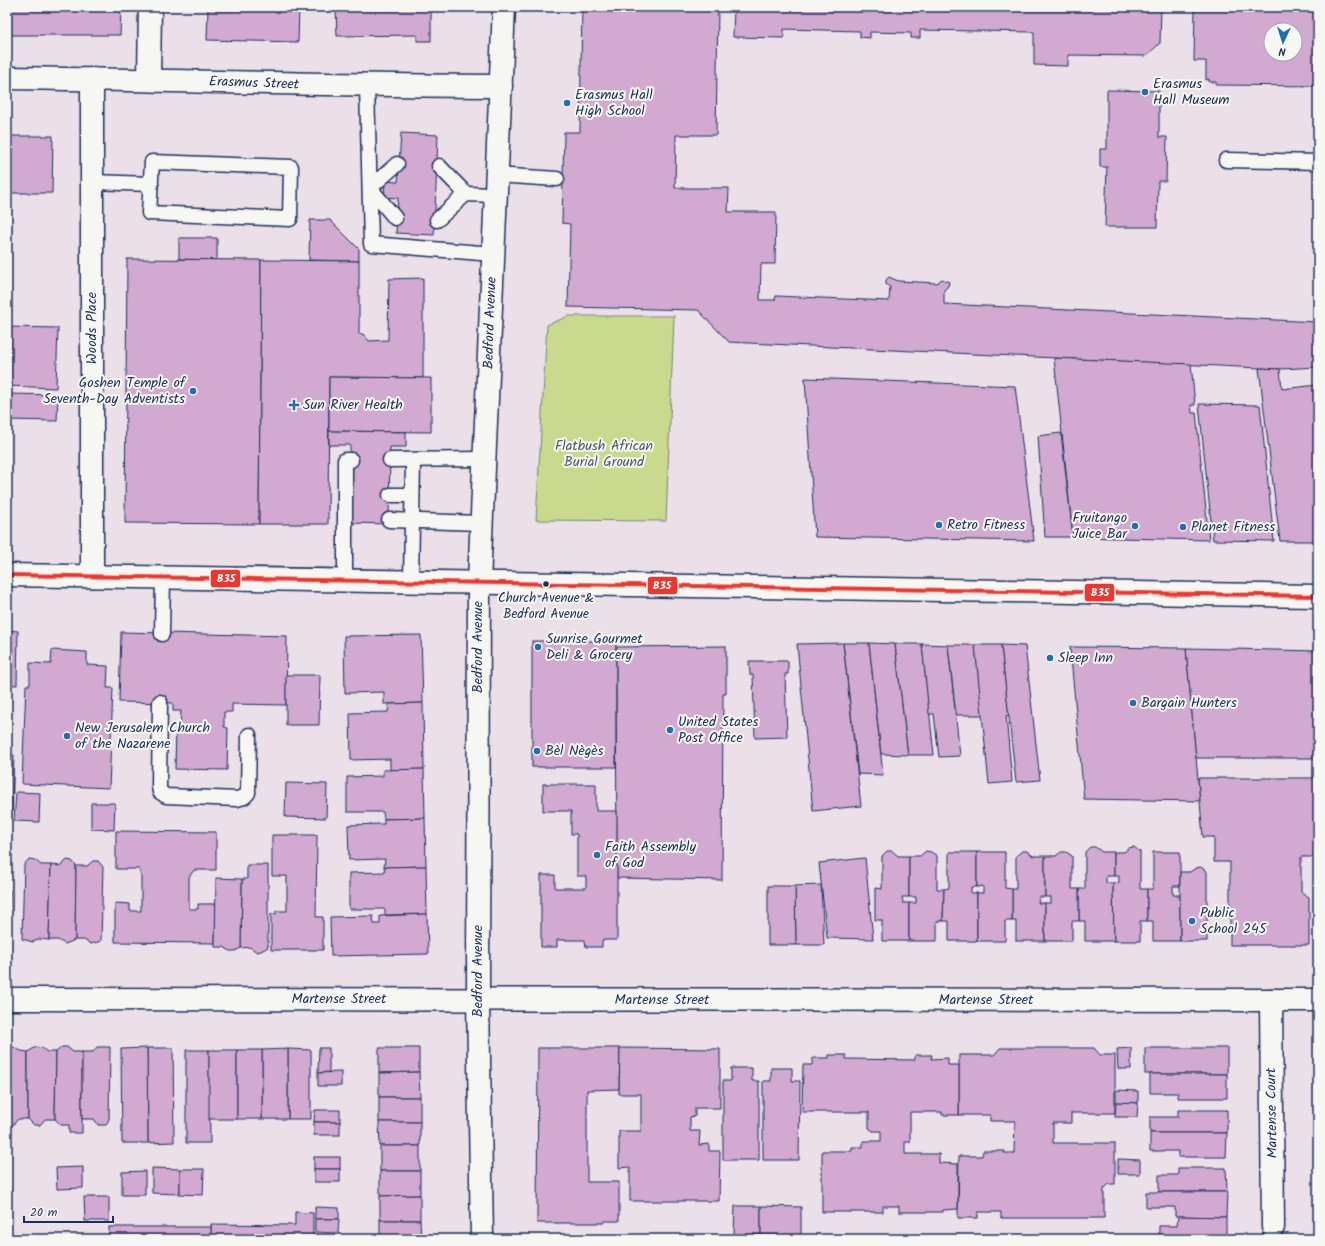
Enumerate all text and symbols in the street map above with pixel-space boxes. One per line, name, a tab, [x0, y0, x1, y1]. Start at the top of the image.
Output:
north arrow	[1263, 22, 1303, 62]
text: N	[1278, 42, 1286, 60]
street label: Erasmus Street	[208, 70, 300, 96]
place label: Erasmus Hall Museum	[1153, 73, 1229, 111]
place label: Erasmus Hall High School	[575, 84, 653, 122]
marker: Erasmus Hall Museum	[1140, 87, 1150, 97]
marker: Erasmus Hall High School	[562, 98, 572, 108]
street label: Bedford Avenue	[477, 276, 503, 369]
street label: Woods Place	[81, 291, 103, 364]
place label: Goshen Temple of Seventh-Day Adventists	[43, 372, 187, 410]
marker: Goshen Temple of Seventh-Day Adventists	[188, 386, 198, 396]
place label: Sun River Health	[303, 394, 403, 416]
marker: Sun River Health	[288, 399, 300, 411]
park label: Flatbush African Burial Ground	[555, 435, 653, 473]
place label: Fruitango Juice Bar	[1072, 507, 1128, 545]
place label: Retro Fitness	[947, 514, 1025, 536]
place label: Planet Fitness	[1191, 516, 1275, 538]
marker: Retro Fitness	[934, 520, 944, 530]
marker: Fruitango Juice Bar	[1130, 521, 1140, 531]
marker: Planet Fitness	[1178, 522, 1188, 532]
line badge: B35	[210, 569, 241, 588]
text: B35	[217, 570, 237, 588]
line badge: B35	[647, 576, 678, 595]
text: B35	[653, 577, 673, 595]
marker: Church Avenue & Bedford Avenue	[541, 579, 551, 589]
line badge: B35	[1084, 583, 1115, 602]
text: B35	[1091, 584, 1111, 602]
place label: Church Avenue & Bedford Avenue	[498, 588, 594, 625]
street label: Bedford Avenue	[467, 600, 489, 693]
place label: Sunrise Gourmet Deli & Grocery	[546, 628, 643, 666]
marker: Sunrise Gourmet Deli & Grocery	[533, 642, 543, 652]
place label: Sleep Inn	[1058, 647, 1113, 669]
marker: Sleep Inn	[1045, 653, 1055, 663]
place label: Bargain Hunters	[1141, 692, 1237, 714]
marker: Bargain Hunters	[1128, 698, 1138, 708]
place label: United States Post Office	[678, 711, 759, 749]
place label: New Jerusalem Church of the Nazarene	[75, 717, 210, 755]
marker: United States Post Office	[665, 725, 675, 735]
marker: New Jerusalem Church of the Nazarene	[62, 731, 72, 741]
place label: Bèl Nègès	[545, 740, 603, 762]
marker: Bèl Nègès	[532, 746, 542, 756]
place label: Faith Assembly of God	[605, 836, 696, 874]
marker: Faith Assembly of God	[592, 850, 602, 860]
place label: Public School 245	[1200, 902, 1268, 940]
marker: Public School 245	[1187, 916, 1197, 926]
street label: Bedford Avenue	[467, 924, 489, 1017]
street label: Martense Street	[292, 988, 387, 1010]
street label: Martense Street	[615, 989, 710, 1011]
street label: Martense Street	[939, 989, 1034, 1011]
street label: Martense Court	[1260, 1067, 1284, 1159]
scale bar	[24, 1198, 113, 1224]
text: 20 m	[30, 1203, 58, 1222]

